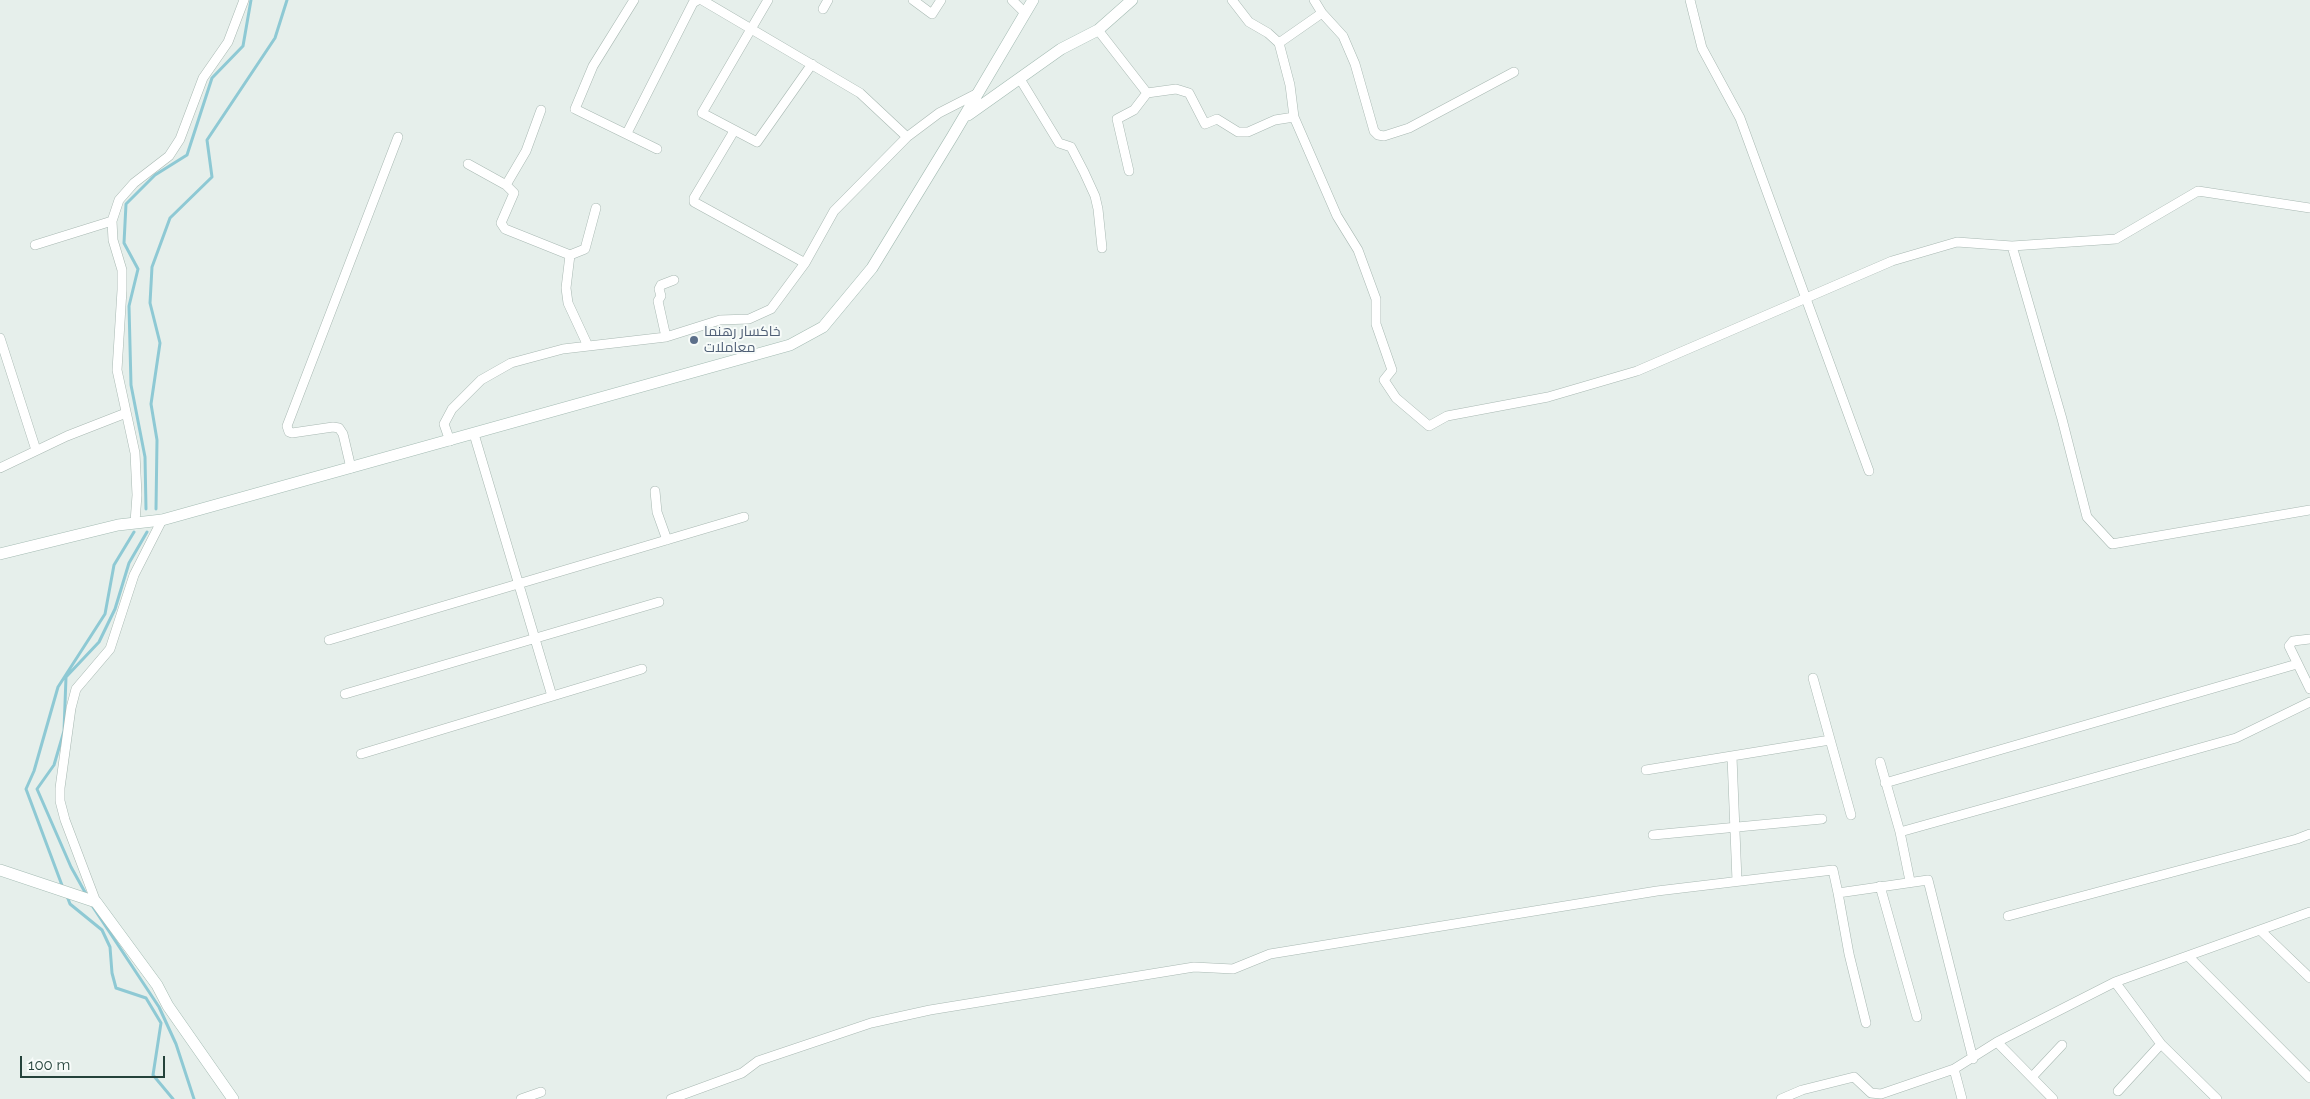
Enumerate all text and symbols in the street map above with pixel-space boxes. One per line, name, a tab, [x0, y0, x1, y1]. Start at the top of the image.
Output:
place label: خاکسار رهنما معاملات	[704, 324, 781, 357]
marker: خاکسار رهنما معاملات	[688, 334, 700, 346]
scale bar	[22, 1046, 168, 1078]
text: 100 m	[28, 1056, 70, 1074]

